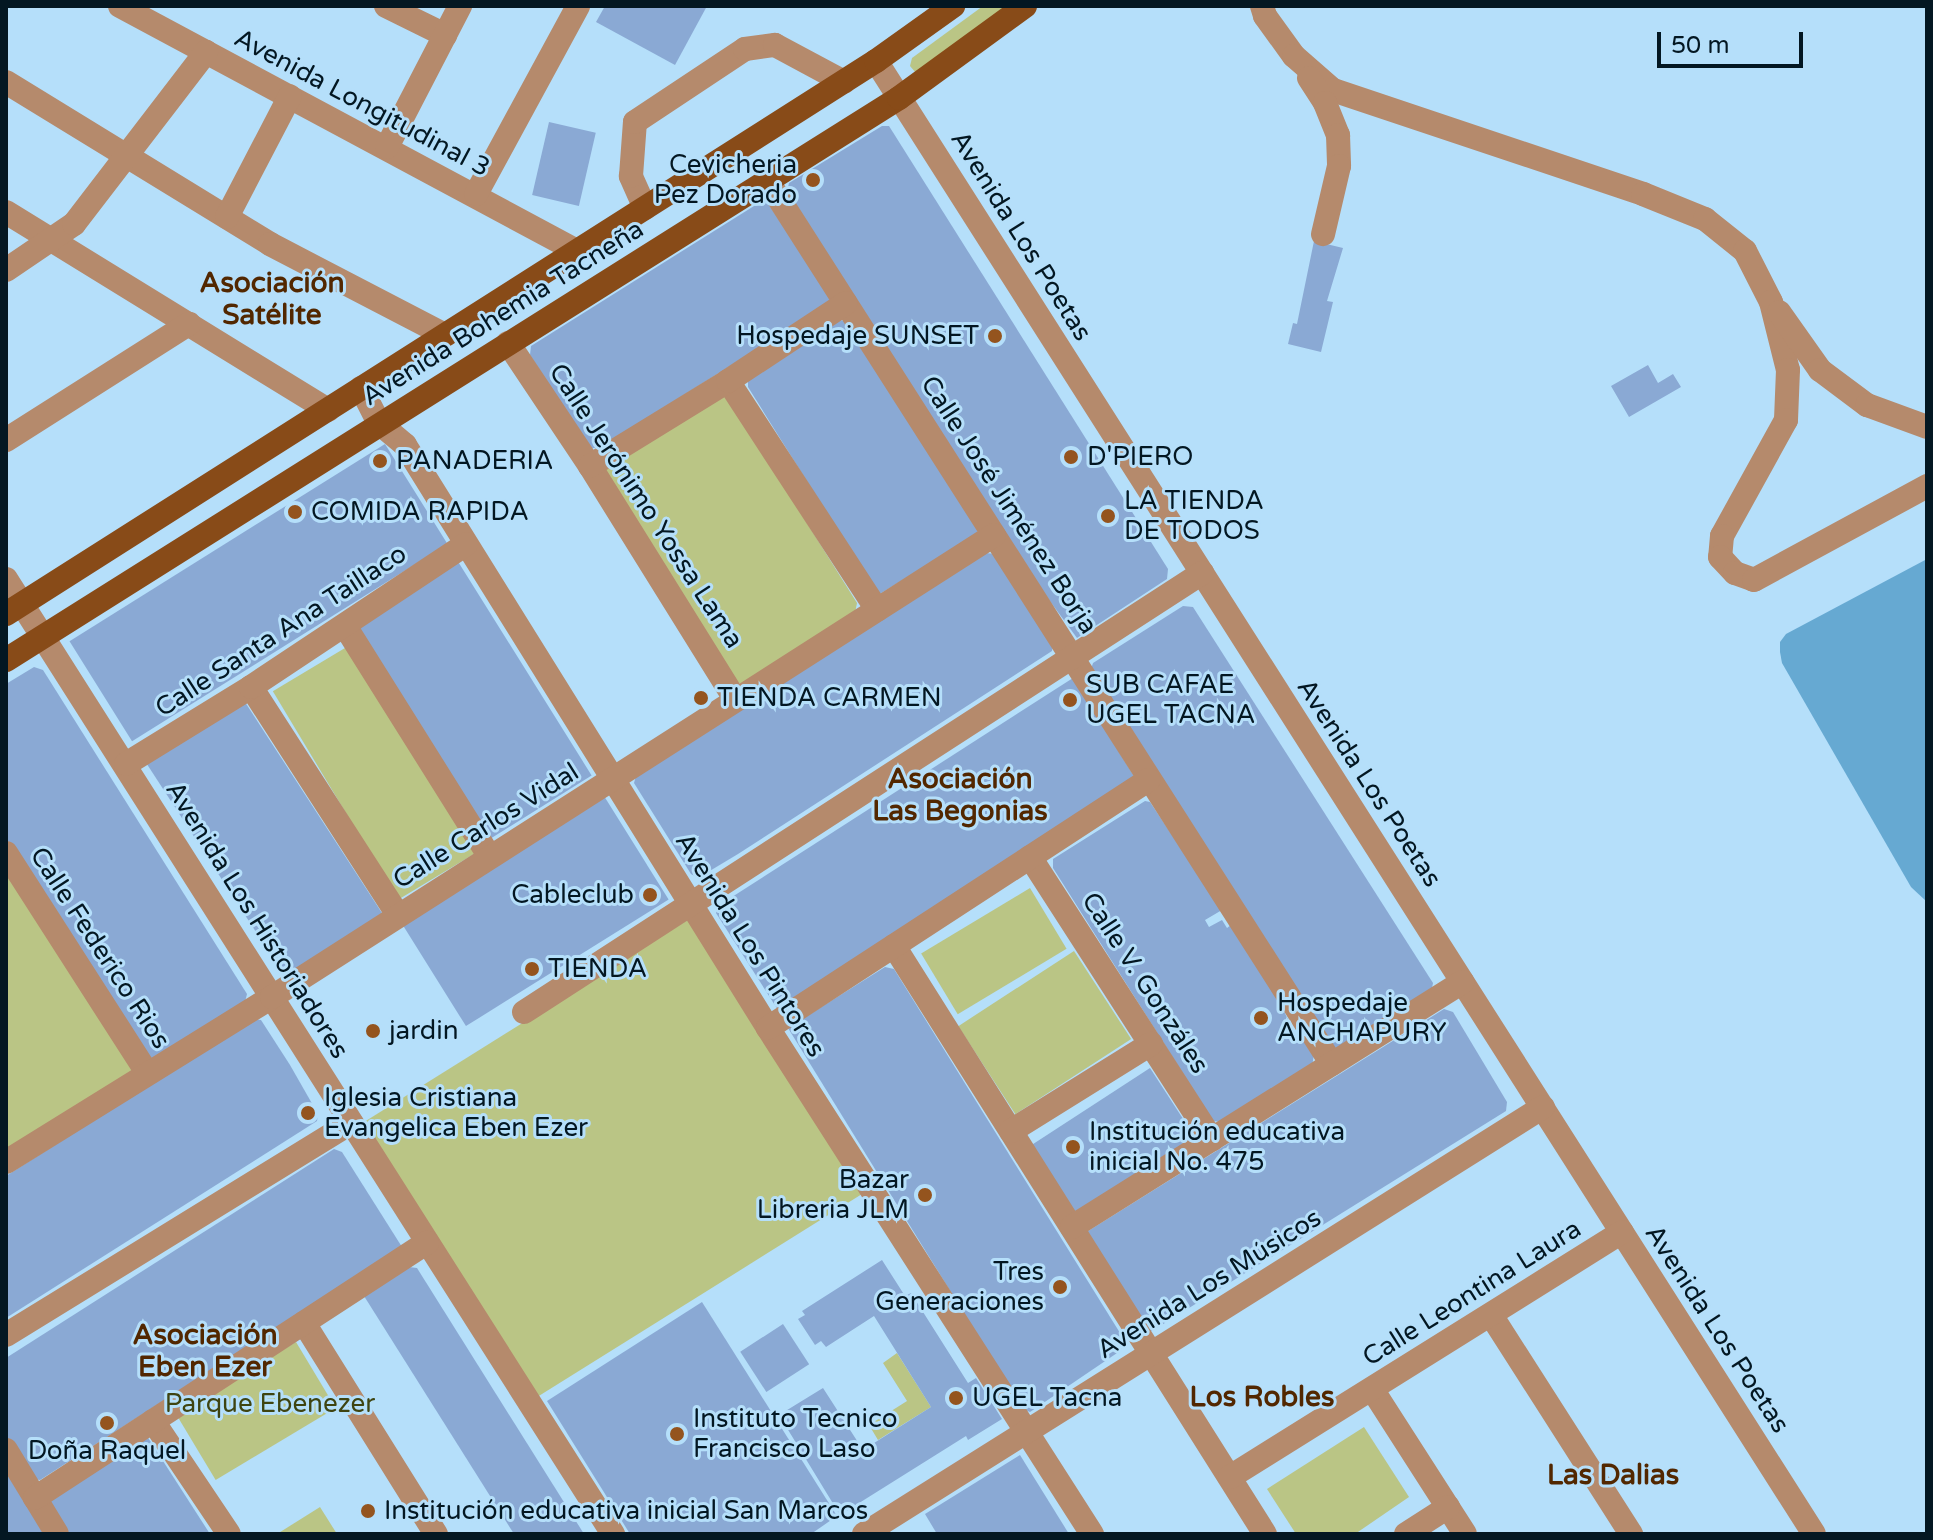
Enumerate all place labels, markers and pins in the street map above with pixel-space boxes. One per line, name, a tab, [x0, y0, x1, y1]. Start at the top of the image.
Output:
place label: Cevicheria Pez Dorado	[654, 149, 797, 210]
marker: Cevicheria Pez Dorado	[804, 171, 822, 189]
place label: Hospedaje SUNSET	[736, 320, 979, 352]
marker: Hospedaje SUNSET	[986, 327, 1004, 345]
place label: D'PIERO	[1087, 441, 1193, 473]
place label: PANADERIA	[396, 445, 553, 477]
marker: D'PIERO	[1062, 448, 1080, 466]
marker: PANADERIA	[371, 452, 389, 470]
place label: LA TIENDA DE TODOS	[1124, 485, 1264, 546]
place label: COMIDA RAPIDA	[311, 496, 529, 528]
marker: COMIDA RAPIDA	[286, 503, 304, 521]
marker: LA TIENDA DE TODOS	[1099, 507, 1117, 525]
place label: SUB CAFAE UGEL TACNA	[1086, 669, 1255, 730]
place label: TIENDA CARMEN	[717, 682, 942, 714]
marker: TIENDA CARMEN	[692, 689, 710, 707]
marker: SUB CAFAE UGEL TACNA	[1061, 691, 1079, 709]
place label: Cableclub	[511, 879, 634, 911]
marker: Cableclub	[641, 886, 659, 904]
place label: TIENDA	[548, 953, 647, 985]
marker: TIENDA	[523, 960, 541, 978]
place label: Hospedaje ANCHAPURY	[1277, 987, 1447, 1048]
marker: Hospedaje ANCHAPURY	[1252, 1009, 1270, 1027]
place label: jardin	[389, 1015, 458, 1047]
marker: jardin	[364, 1022, 382, 1040]
place label: Iglesia Cristiana Evangelica Eben Ezer	[324, 1082, 588, 1144]
marker: Iglesia Cristiana Evangelica Eben Ezer	[299, 1104, 317, 1122]
place label: Institución educativa inicial No. 475	[1089, 1116, 1345, 1178]
marker: Institución educativa inicial No. 475	[1064, 1138, 1082, 1156]
place label: Bazar Libreria JLM	[757, 1164, 909, 1226]
marker: Bazar Libreria JLM	[916, 1186, 934, 1204]
place label: Tres Generaciones	[875, 1256, 1044, 1318]
marker: Tres Generaciones	[1051, 1278, 1069, 1296]
place label: UGEL Tacna	[972, 1382, 1122, 1414]
marker: UGEL Tacna	[947, 1389, 965, 1407]
place label: Instituto Tecnico Francisco Laso	[693, 1403, 897, 1464]
marker: Doña Raquel	[98, 1414, 116, 1432]
marker: Instituto Tecnico Francisco Laso	[668, 1425, 686, 1443]
place label: Doña Raquel	[28, 1435, 186, 1467]
place label: Institución educativa inicial San Marcos	[384, 1495, 868, 1527]
marker: Institución educativa inicial San Marcos	[359, 1502, 377, 1520]

